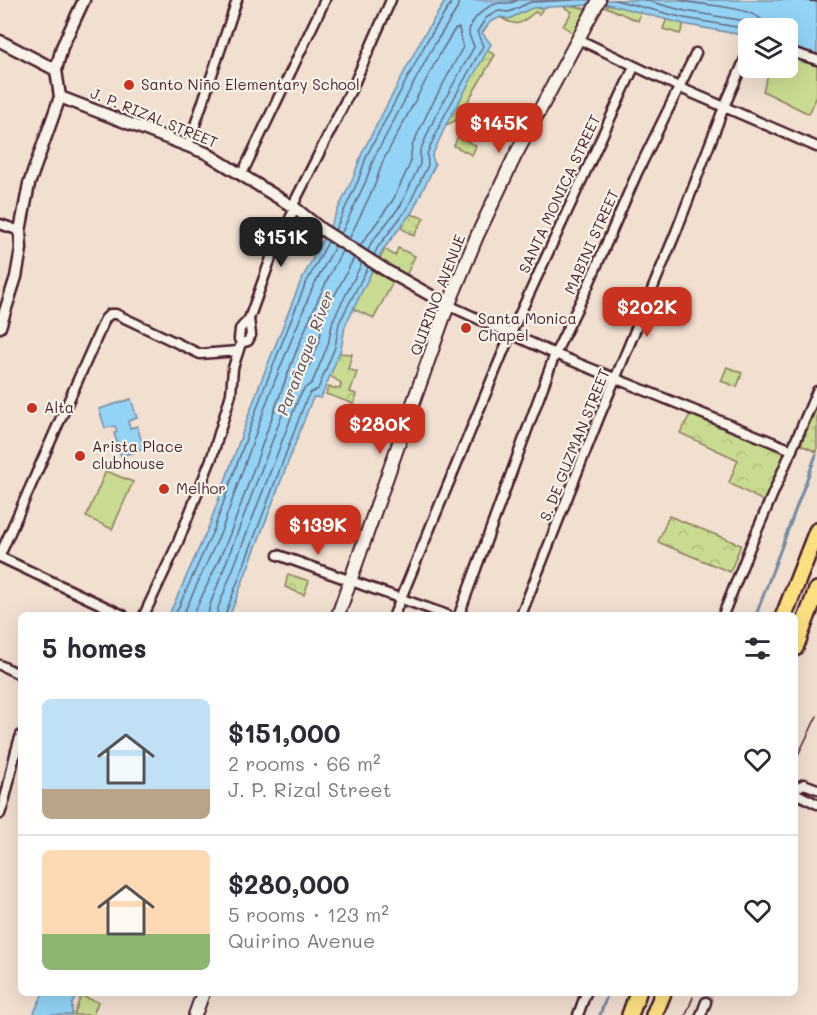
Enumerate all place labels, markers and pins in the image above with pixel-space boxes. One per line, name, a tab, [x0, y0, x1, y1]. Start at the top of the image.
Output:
place label: Santo Niño Elementary School	[141, 74, 360, 94]
marker: Santo Niño Elementary School	[122, 78, 136, 92]
pin: $145K	[457, 103, 541, 154]
pin: $151K	[239, 217, 323, 268]
pin: $202K	[605, 287, 689, 338]
place label: Santa Monica Chapel	[478, 308, 577, 345]
marker: Santa Monica Chapel	[459, 321, 473, 335]
place label: Alta	[44, 397, 74, 417]
marker: Alta	[25, 401, 39, 415]
pin: $280K	[338, 404, 422, 455]
place label: Arista Place clubhouse	[92, 436, 183, 473]
marker: Arista Place clubhouse	[73, 449, 87, 463]
place label: Melhor	[176, 478, 226, 498]
marker: Melhor	[157, 482, 171, 496]
pin: $139K	[276, 505, 360, 556]

